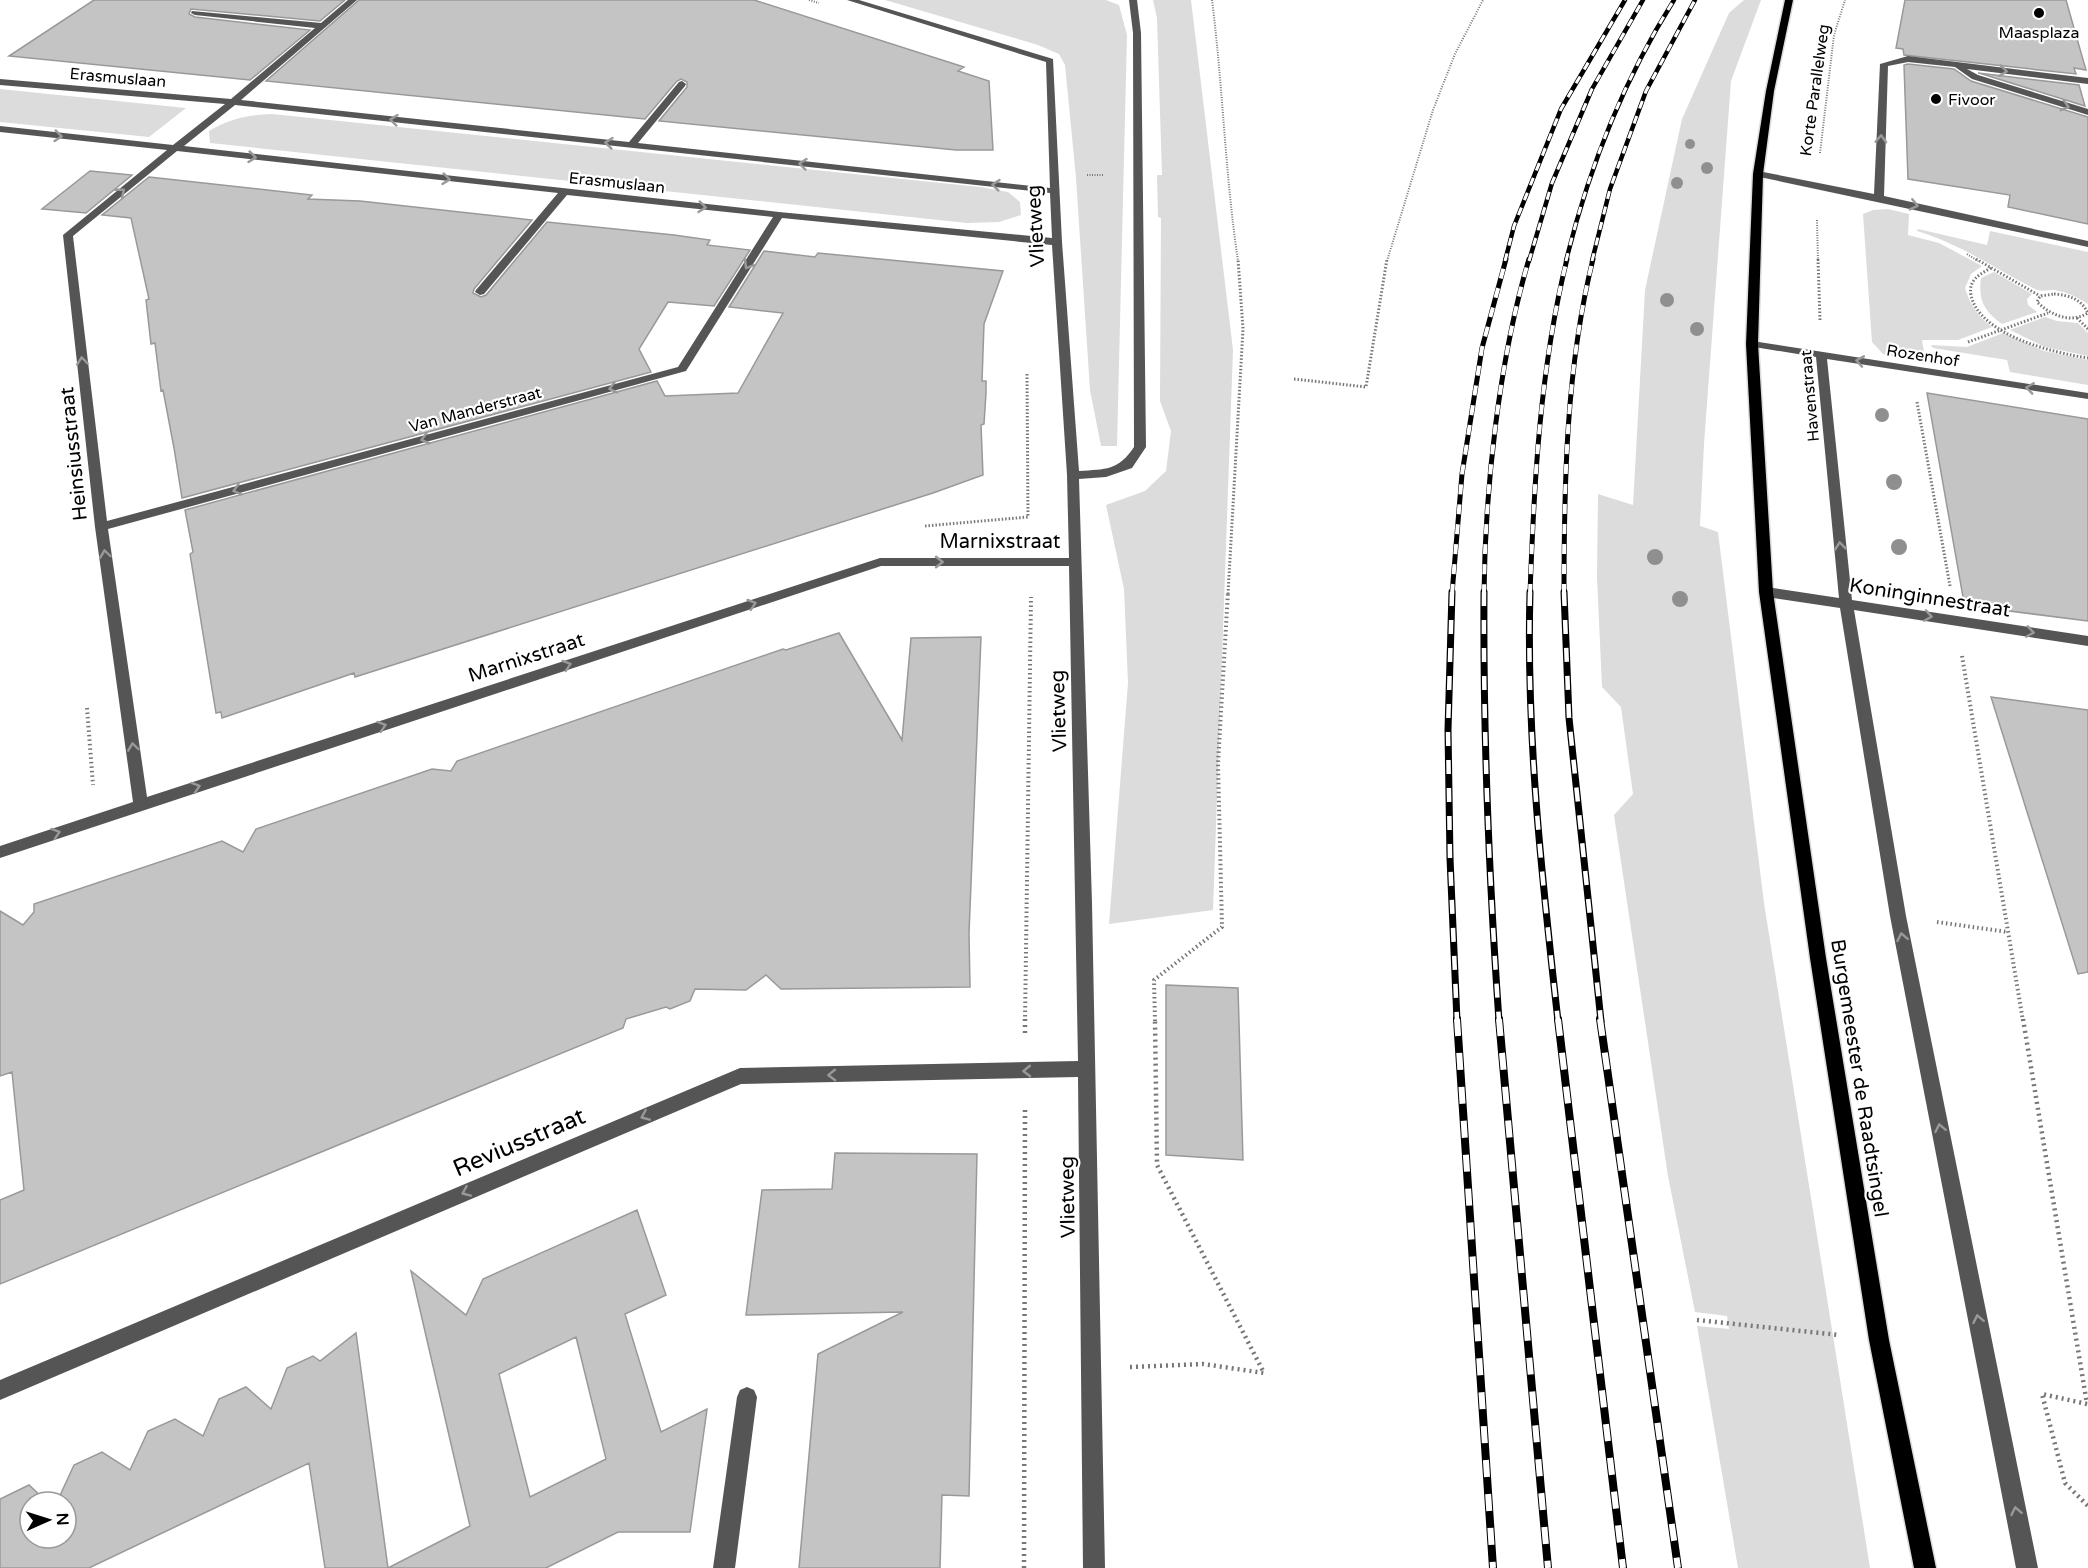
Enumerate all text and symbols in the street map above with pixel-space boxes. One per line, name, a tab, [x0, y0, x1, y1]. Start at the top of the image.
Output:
marker: Maasplaza	[2032, 6, 2046, 20]
street label: Korte Parallelweg	[1796, 23, 1834, 157]
place label: Maasplaza	[1998, 23, 2080, 43]
street label: Erasmuslaan	[69, 64, 167, 92]
one-way arrow	[1998, 64, 2007, 76]
place label: Fivoor	[1948, 90, 1996, 110]
marker: Fivoor	[1929, 92, 1943, 106]
one-way arrow	[2059, 99, 2070, 111]
one-way arrow	[389, 114, 399, 126]
one-way arrow	[54, 129, 63, 142]
one-way arrow	[1875, 135, 1888, 144]
one-way arrow	[604, 137, 613, 150]
one-way arrow	[247, 150, 257, 163]
one-way arrow	[798, 158, 807, 171]
street label: Erasmuslaan	[568, 168, 666, 198]
one-way arrow	[441, 172, 450, 184]
one-way arrow	[992, 179, 1001, 192]
street label: Vlietweg	[1022, 184, 1050, 268]
one-way arrow	[114, 189, 125, 200]
one-way arrow	[1909, 198, 1919, 211]
one-way arrow	[698, 200, 707, 213]
one-way arrow	[744, 259, 756, 269]
street label: Rozenhof	[1885, 340, 1962, 372]
street label: Havenstraat	[1796, 349, 1824, 443]
one-way arrow	[1855, 355, 1865, 368]
one-way arrow	[76, 356, 89, 365]
one-way arrow	[608, 381, 619, 393]
one-way arrow	[2026, 382, 2035, 394]
street label: Van Manderstraat	[407, 383, 544, 437]
street label: Heinsiusstraat	[55, 385, 93, 522]
one-way arrow	[420, 432, 430, 445]
one-way arrow	[232, 483, 242, 496]
street label: Marnixstraat	[940, 530, 1061, 554]
one-way arrow	[1834, 541, 1847, 551]
one-way arrow	[99, 550, 111, 559]
one-way arrow	[934, 556, 943, 568]
street label: Koninginnestraat	[1848, 573, 2013, 623]
one-way arrow	[746, 599, 757, 612]
one-way arrow	[1923, 610, 1932, 622]
one-way arrow	[2025, 625, 2035, 638]
street label: Marnixstraat	[465, 628, 588, 688]
one-way arrow	[561, 660, 572, 672]
street label: Vlietweg	[1046, 669, 1072, 752]
one-way arrow	[376, 721, 387, 733]
one-way arrow	[127, 743, 139, 752]
one-way arrow	[190, 782, 201, 794]
one-way arrow	[50, 828, 60, 841]
one-way arrow	[1896, 932, 1909, 942]
street label: Burgemeester de Raadtsingel	[1825, 937, 1893, 1219]
one-way arrow	[1023, 1064, 1032, 1077]
one-way arrow	[828, 1068, 837, 1081]
street label: Reviusstraat	[449, 1102, 590, 1183]
one-way arrow	[641, 1109, 652, 1121]
one-way arrow	[1934, 1123, 1947, 1133]
street label: Vlietweg	[1055, 1156, 1081, 1238]
one-way arrow	[461, 1185, 472, 1197]
one-way arrow	[1972, 1315, 1985, 1325]
north arrow	[18, 1490, 78, 1550]
one-way arrow	[2010, 1506, 2023, 1516]
text: N	[52, 1512, 72, 1526]

